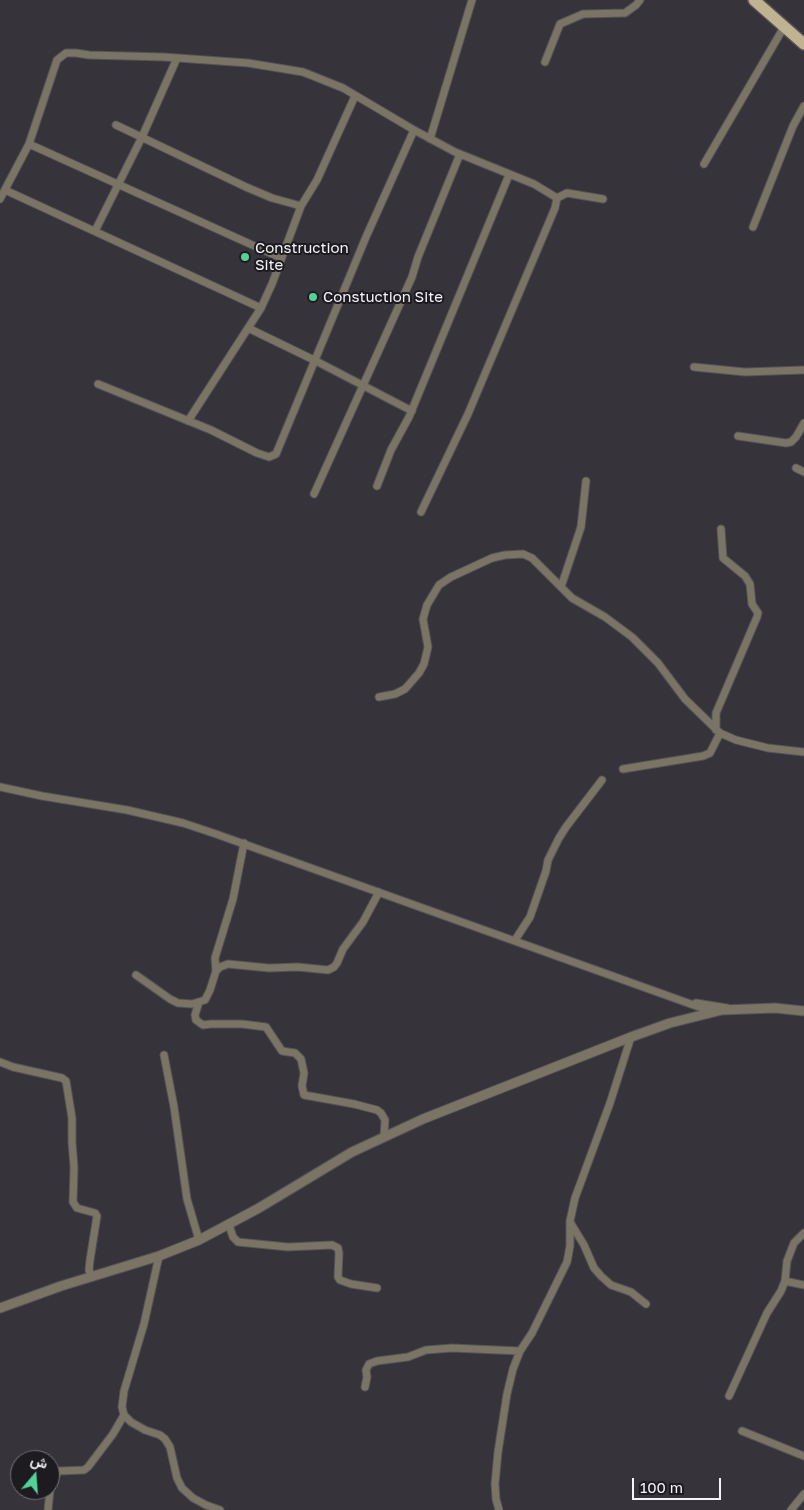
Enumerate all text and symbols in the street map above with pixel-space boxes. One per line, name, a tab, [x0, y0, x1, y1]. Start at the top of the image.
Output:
place label: Construction Site	[255, 239, 349, 274]
marker: Construction Site	[239, 251, 251, 263]
place label: Constuction Site	[323, 288, 443, 306]
marker: Constuction Site	[307, 291, 319, 303]
north arrow	[10, 1450, 60, 1500]
text: ش	[29, 1451, 50, 1472]
scale bar	[634, 1468, 723, 1500]
text: 100 m	[640, 1478, 683, 1496]

